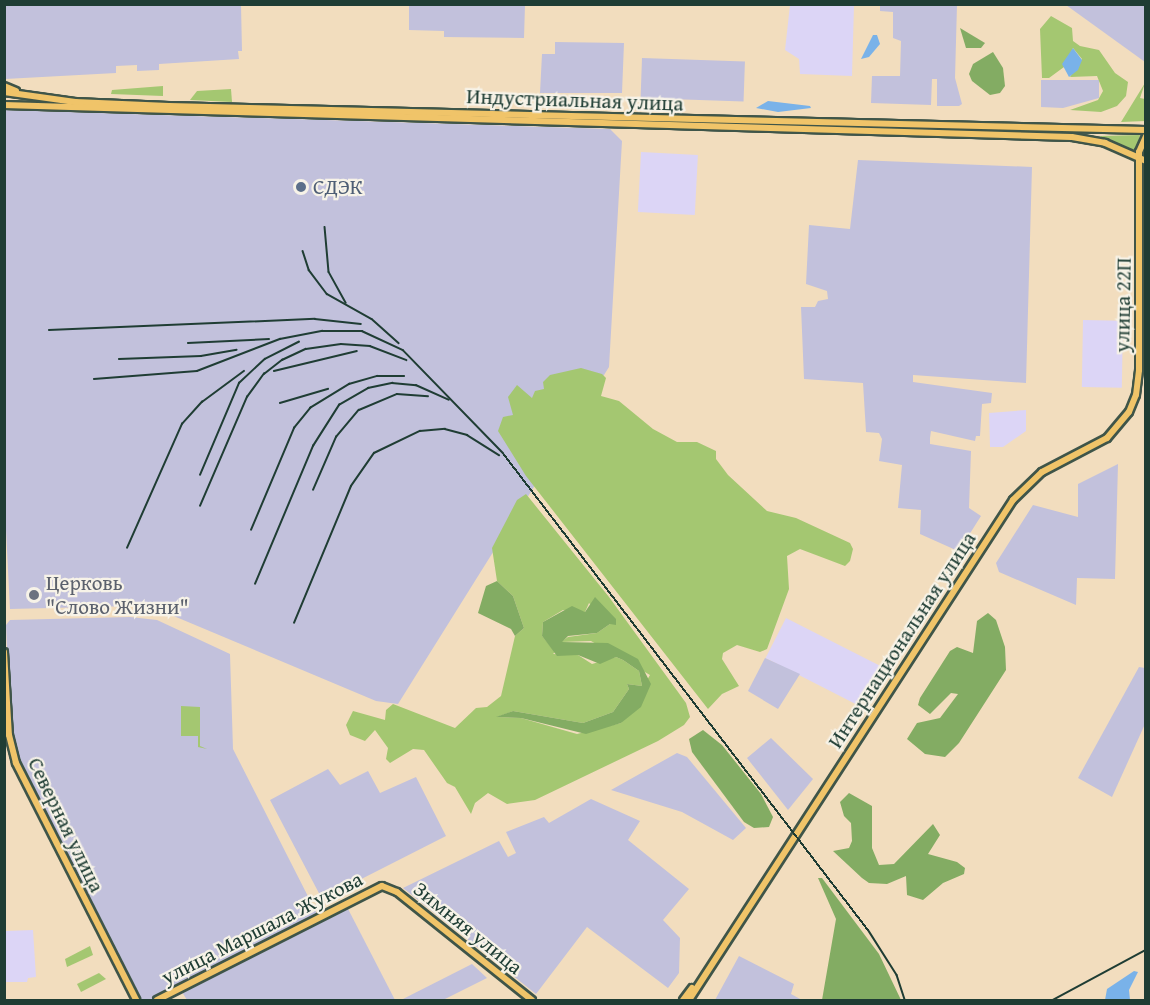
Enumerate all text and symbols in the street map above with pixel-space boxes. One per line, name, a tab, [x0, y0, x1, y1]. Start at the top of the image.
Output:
street label: Индустриальная улица	[466, 84, 684, 116]
place label: СДЭК	[313, 174, 363, 200]
marker: СДЭК	[294, 180, 308, 194]
street label: улица 22П	[1110, 257, 1136, 353]
street label: Интернациональная улица	[823, 527, 981, 753]
place label: Церковь "Слово Жизни"	[46, 570, 189, 620]
marker: Церковь "Слово Жизни"	[27, 588, 41, 602]
street label: Северная улица	[22, 753, 110, 897]
street label: улица Маршала Жукова	[157, 866, 367, 990]
street label: Зимняя улица	[408, 876, 528, 980]

